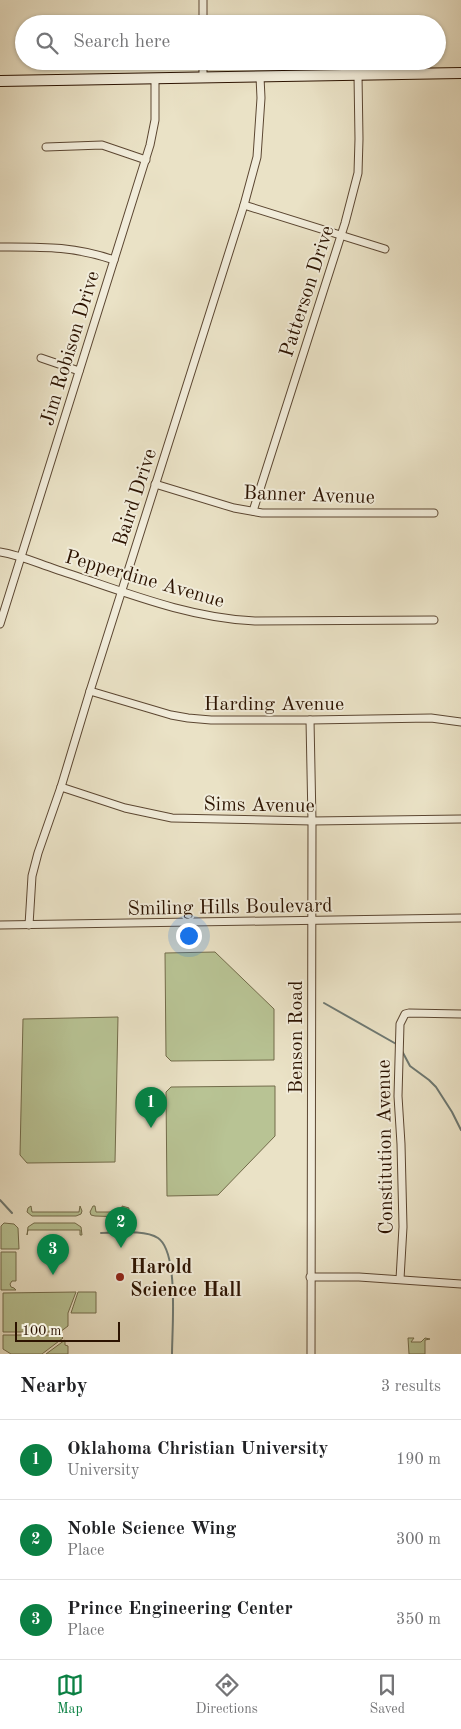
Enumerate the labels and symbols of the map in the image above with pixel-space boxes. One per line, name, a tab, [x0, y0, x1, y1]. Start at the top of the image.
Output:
street label: Patterson Drive	[277, 223, 339, 360]
street label: Jim Robison Drive	[38, 269, 104, 428]
street label: Baird Drive	[111, 446, 161, 549]
street label: Banner Avenue	[243, 484, 375, 508]
street label: Pepperdine Avenue	[62, 548, 226, 612]
street label: Harding Avenue	[204, 695, 344, 715]
street label: Sims Avenue	[203, 795, 315, 817]
street label: Smiling Hills Boulevard	[127, 896, 333, 920]
your location	[176, 923, 202, 949]
street label: Benson Road	[287, 980, 307, 1094]
street label: Constitution Avenue	[374, 1059, 398, 1235]
pin: 1	[135, 1087, 167, 1128]
pin: 2	[105, 1207, 137, 1248]
pin: 3	[37, 1234, 69, 1275]
place label: Harold Science Hall	[130, 1258, 242, 1301]
marker: Harold Science Hall	[114, 1271, 126, 1283]
scale bar	[15, 1319, 120, 1342]

